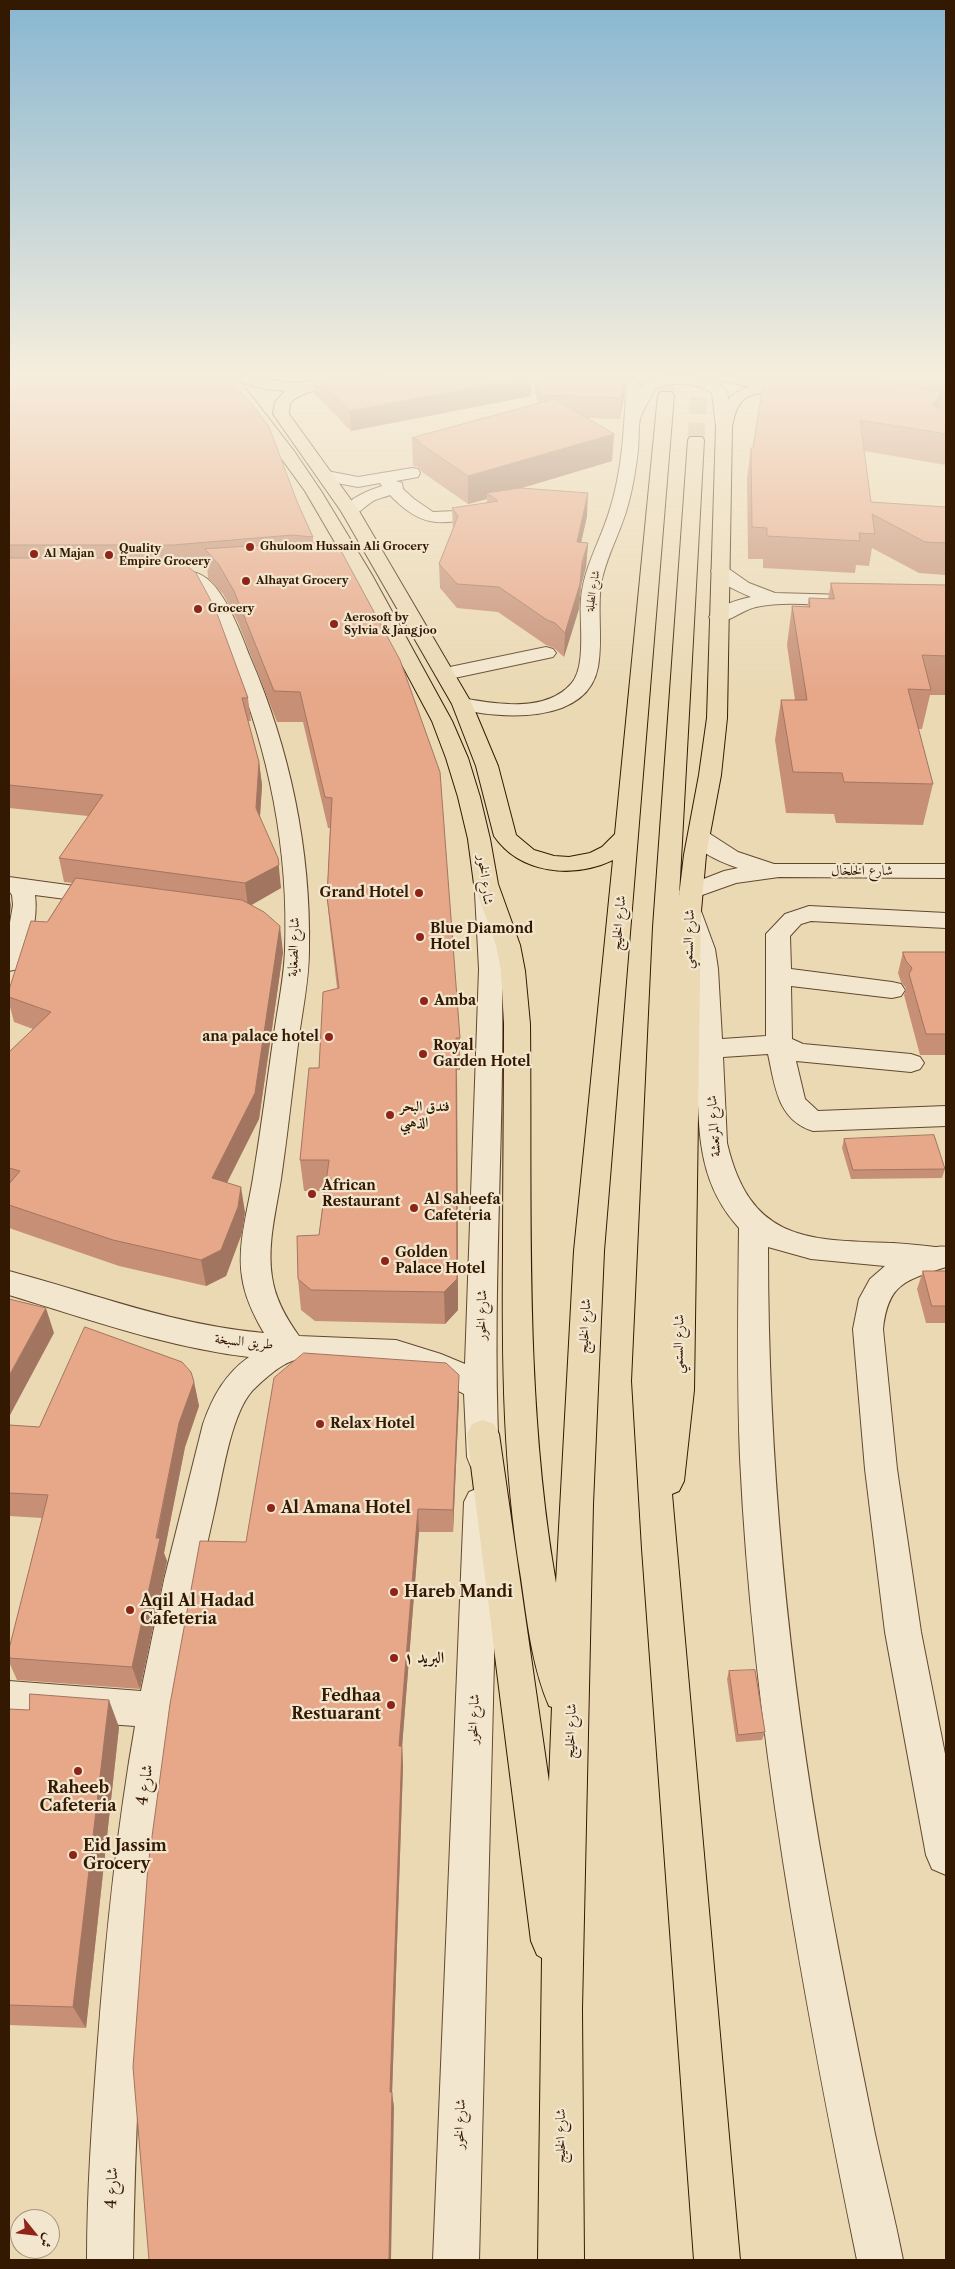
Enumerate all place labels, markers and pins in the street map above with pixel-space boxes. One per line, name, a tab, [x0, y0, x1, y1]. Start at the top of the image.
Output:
place label: Ghuloom Hussain Ali Grocery	[260, 540, 429, 554]
marker: Ghuloom Hussain Ali Grocery	[244, 541, 256, 553]
place label: Quality Empire Grocery	[119, 542, 210, 568]
place label: Al Majan	[44, 547, 95, 561]
marker: Al Majan	[28, 548, 40, 560]
marker: Quality Empire Grocery	[103, 549, 115, 561]
place label: Alhayat Grocery	[256, 574, 348, 588]
marker: Alhayat Grocery	[240, 575, 252, 587]
place label: Grocery	[208, 602, 254, 616]
marker: Grocery	[192, 603, 204, 615]
place label: Aerosoft by Sylvia & Jangjoo	[344, 611, 437, 637]
marker: Aerosoft by Sylvia & Jangjoo	[328, 618, 340, 630]
place label: Grand Hotel	[320, 885, 409, 901]
marker: Grand Hotel	[413, 887, 425, 899]
place label: Blue Diamond Hotel	[430, 921, 533, 954]
marker: Blue Diamond Hotel	[414, 931, 426, 943]
place label: Amba	[434, 993, 476, 1009]
marker: Amba	[418, 995, 430, 1007]
place label: ana palace hotel	[202, 1029, 319, 1045]
marker: ana palace hotel	[323, 1031, 335, 1043]
place label: Royal Garden Hotel	[433, 1038, 531, 1070]
marker: Royal Garden Hotel	[417, 1048, 429, 1060]
place label: فندق البحر الذهبي	[400, 1099, 450, 1132]
marker: فندق البحر الذهبي	[384, 1109, 396, 1121]
place label: African Restaurant	[322, 1178, 400, 1210]
marker: African Restaurant	[306, 1188, 318, 1200]
place label: Al Saheefa Cafeteria	[424, 1192, 501, 1224]
marker: Al Saheefa Cafeteria	[408, 1202, 420, 1214]
place label: Golden Palace Hotel	[395, 1245, 485, 1278]
marker: Golden Palace Hotel	[379, 1255, 391, 1267]
place label: Relax Hotel	[330, 1416, 415, 1432]
marker: Relax Hotel	[314, 1418, 326, 1430]
place label: Al Amana Hotel	[281, 1498, 411, 1518]
marker: Al Amana Hotel	[265, 1502, 277, 1514]
place label: Hareb Mandi	[404, 1582, 513, 1602]
marker: Hareb Mandi	[388, 1586, 400, 1598]
place label: Aqil Al Hadad Cafeteria	[140, 1591, 254, 1629]
marker: Aqil Al Hadad Cafeteria	[124, 1604, 136, 1616]
place label: البريد ١	[404, 1648, 444, 1668]
marker: البريد ١	[388, 1652, 400, 1664]
place label: Fedhaa Restuarant	[291, 1686, 381, 1724]
marker: Fedhaa Restuarant	[385, 1699, 397, 1711]
marker: Raheeb Cafeteria	[72, 1765, 84, 1777]
place label: Raheeb Cafeteria	[40, 1778, 116, 1816]
place label: Eid Jassim Grocery	[83, 1836, 167, 1874]
marker: Eid Jassim Grocery	[67, 1849, 79, 1861]

